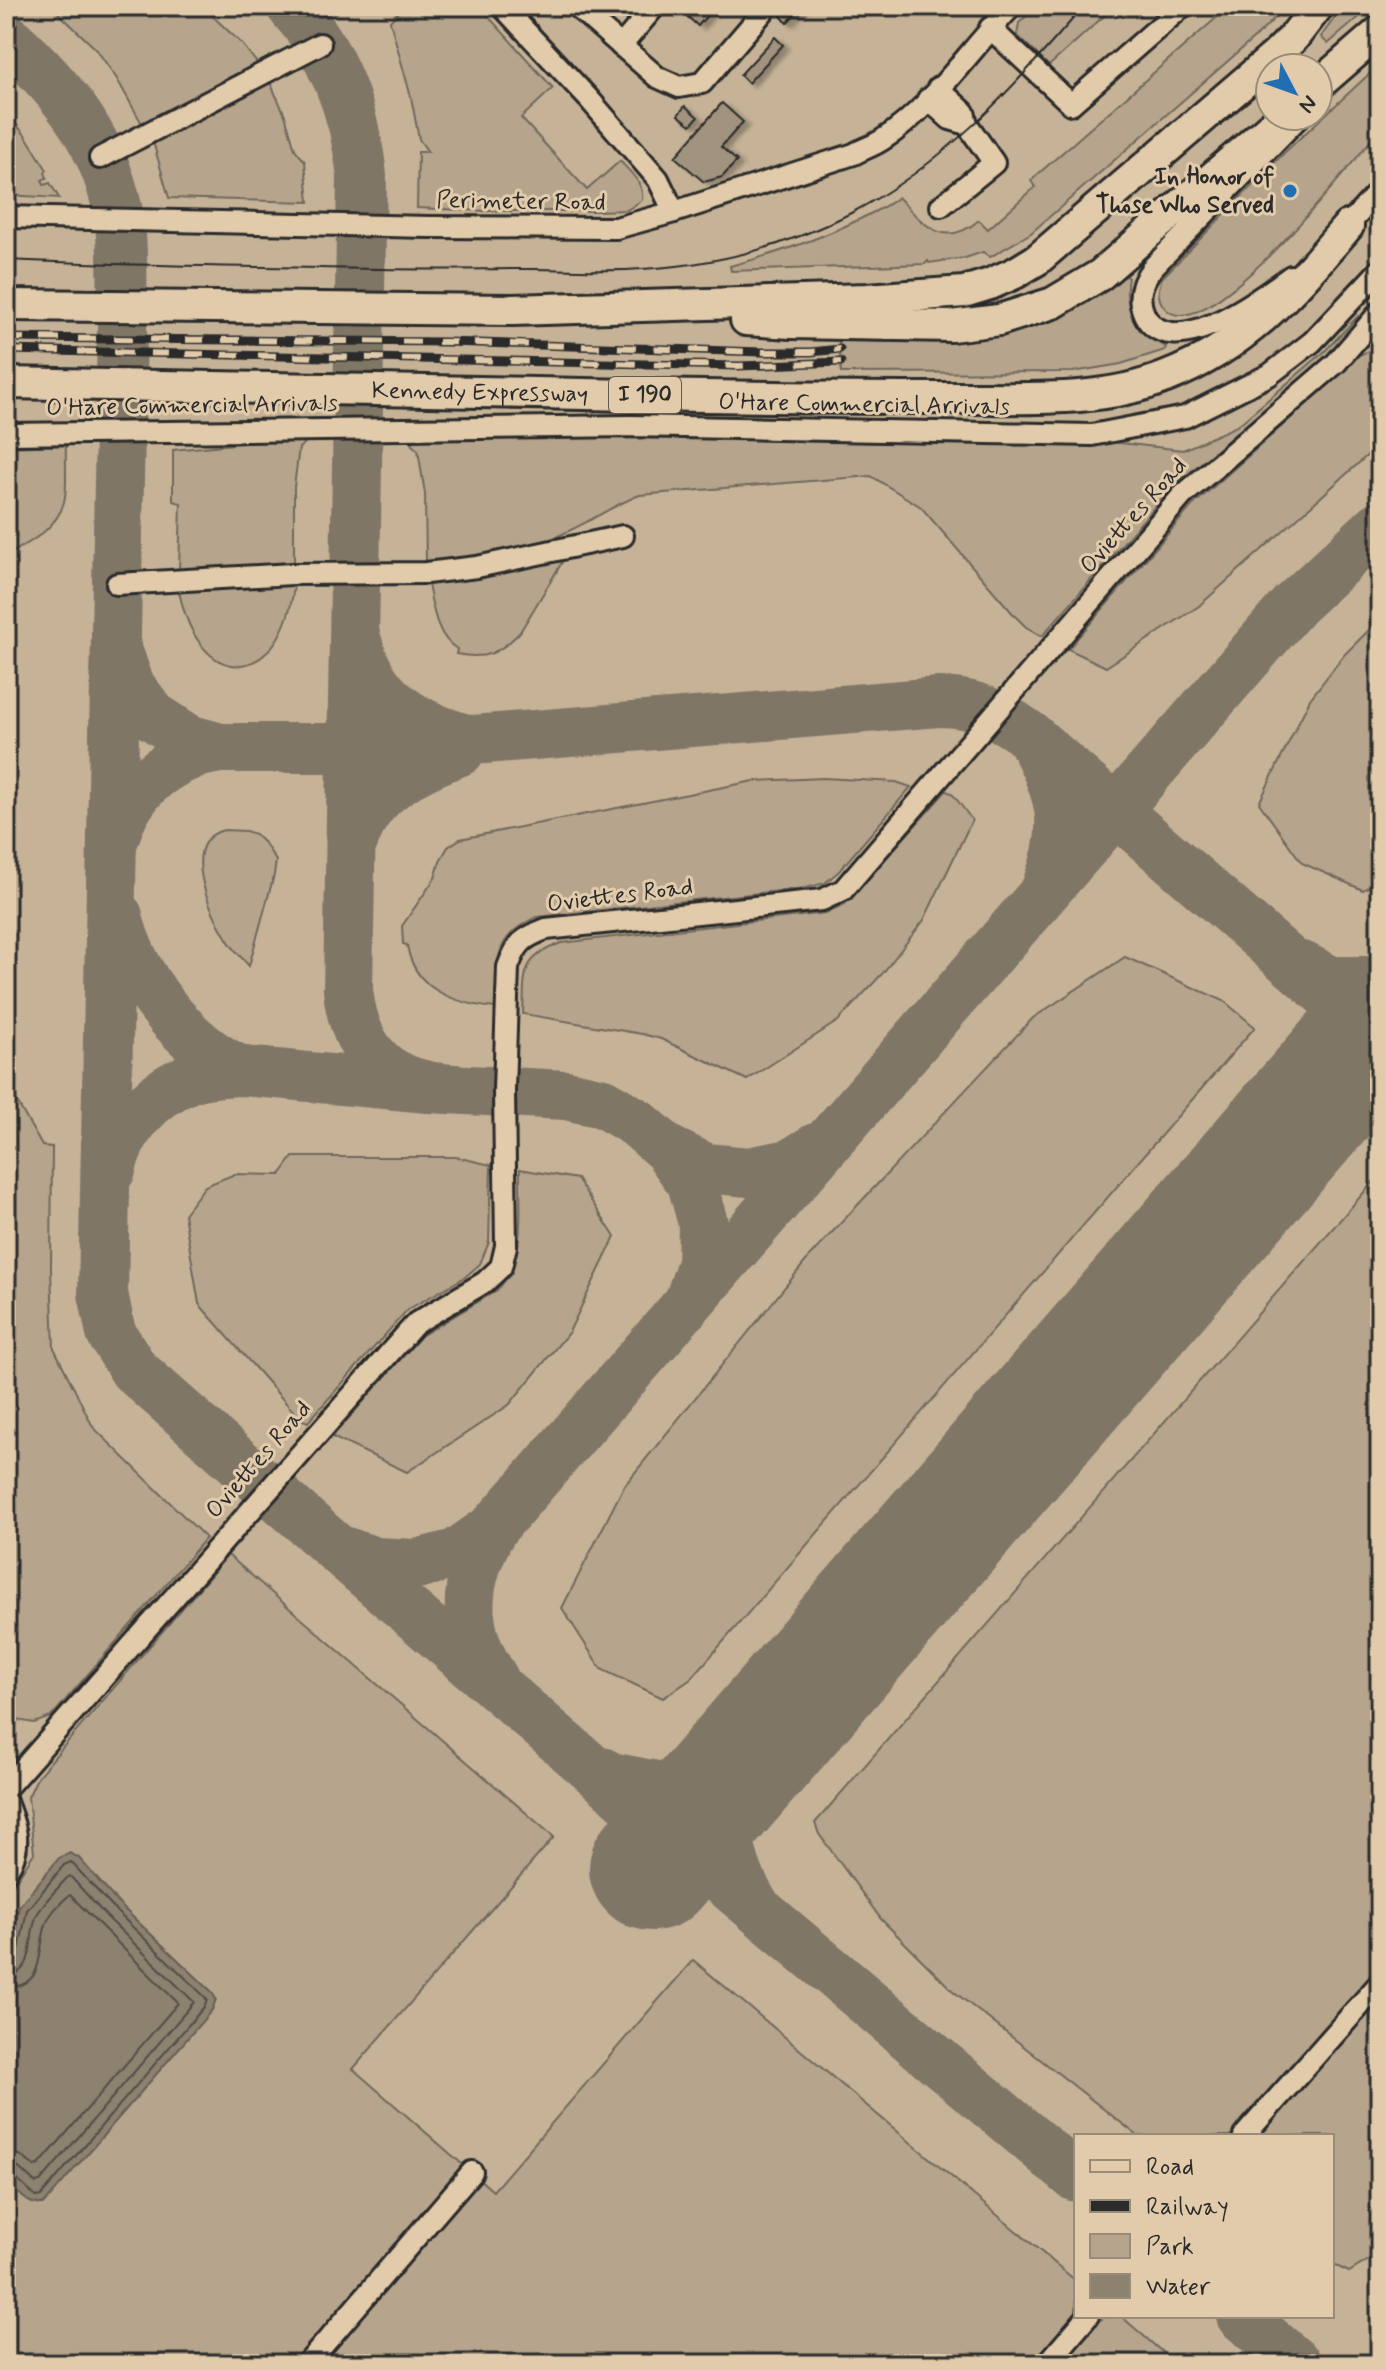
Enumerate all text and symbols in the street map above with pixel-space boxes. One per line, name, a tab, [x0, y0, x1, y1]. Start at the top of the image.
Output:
north arrow	[1254, 52, 1334, 132]
text: N	[1292, 89, 1323, 119]
place label: In Honor of Those Who Served	[1096, 162, 1274, 221]
marker: In Honor of Those Who Served	[1281, 182, 1299, 200]
street label: Perimeter Road	[436, 185, 606, 219]
street label: Kennedy Expressway	[371, 375, 588, 410]
road number: I 190	[609, 377, 681, 413]
street label: O'Hare Commercial Arrivals	[718, 387, 1010, 423]
street label: O'Hare Commercial Arrivals	[46, 388, 338, 424]
street label: Oviettes Road	[1073, 451, 1195, 581]
street label: Oviettes Road	[545, 872, 695, 920]
street label: Oviettes Road	[199, 1394, 319, 1526]
legend	[1074, 2134, 1334, 2318]
text: Road	[1146, 2152, 1194, 2183]
text: Railway	[1146, 2192, 1229, 2223]
text: Park	[1146, 2232, 1194, 2263]
text: Water	[1146, 2272, 1211, 2303]

